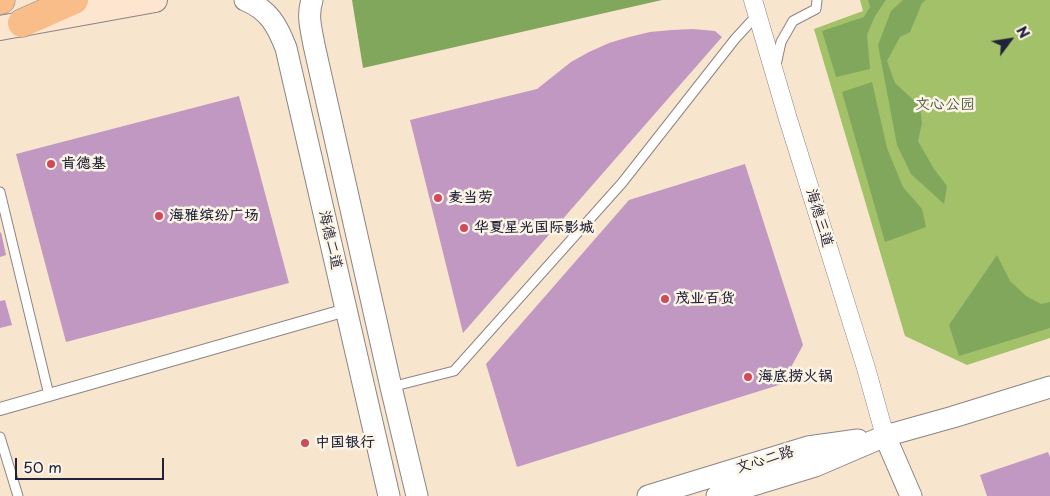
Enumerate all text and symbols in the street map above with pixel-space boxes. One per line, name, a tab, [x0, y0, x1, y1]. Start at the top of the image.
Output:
north arrow	[985, 15, 1035, 65]
text: N	[1011, 22, 1035, 42]
park label: 文心公园	[915, 96, 975, 114]
place label: 肯德基	[61, 155, 106, 173]
marker: 肯德基	[45, 158, 57, 170]
street label: 海德三道	[802, 187, 836, 249]
place label: 麦当劳	[448, 189, 493, 207]
marker: 麦当劳	[432, 192, 444, 204]
place label: 海雅缤纷广场	[169, 207, 259, 225]
street label: 海德二道	[314, 209, 346, 271]
marker: 海雅缤纷广场	[153, 210, 165, 222]
place label: 华夏星光国际影城	[474, 219, 594, 237]
marker: 华夏星光国际影城	[458, 222, 470, 234]
place label: 茂业百货	[675, 290, 735, 308]
marker: 茂业百货	[659, 293, 671, 305]
place label: 海底捞火锅	[758, 368, 833, 386]
marker: 海底捞火锅	[742, 371, 754, 383]
place label: 中国银行	[315, 434, 375, 452]
marker: 中国银行	[299, 437, 311, 449]
street label: 文心二路	[734, 443, 796, 477]
scale bar	[18, 448, 166, 480]
text: 50 m	[23, 455, 62, 478]

